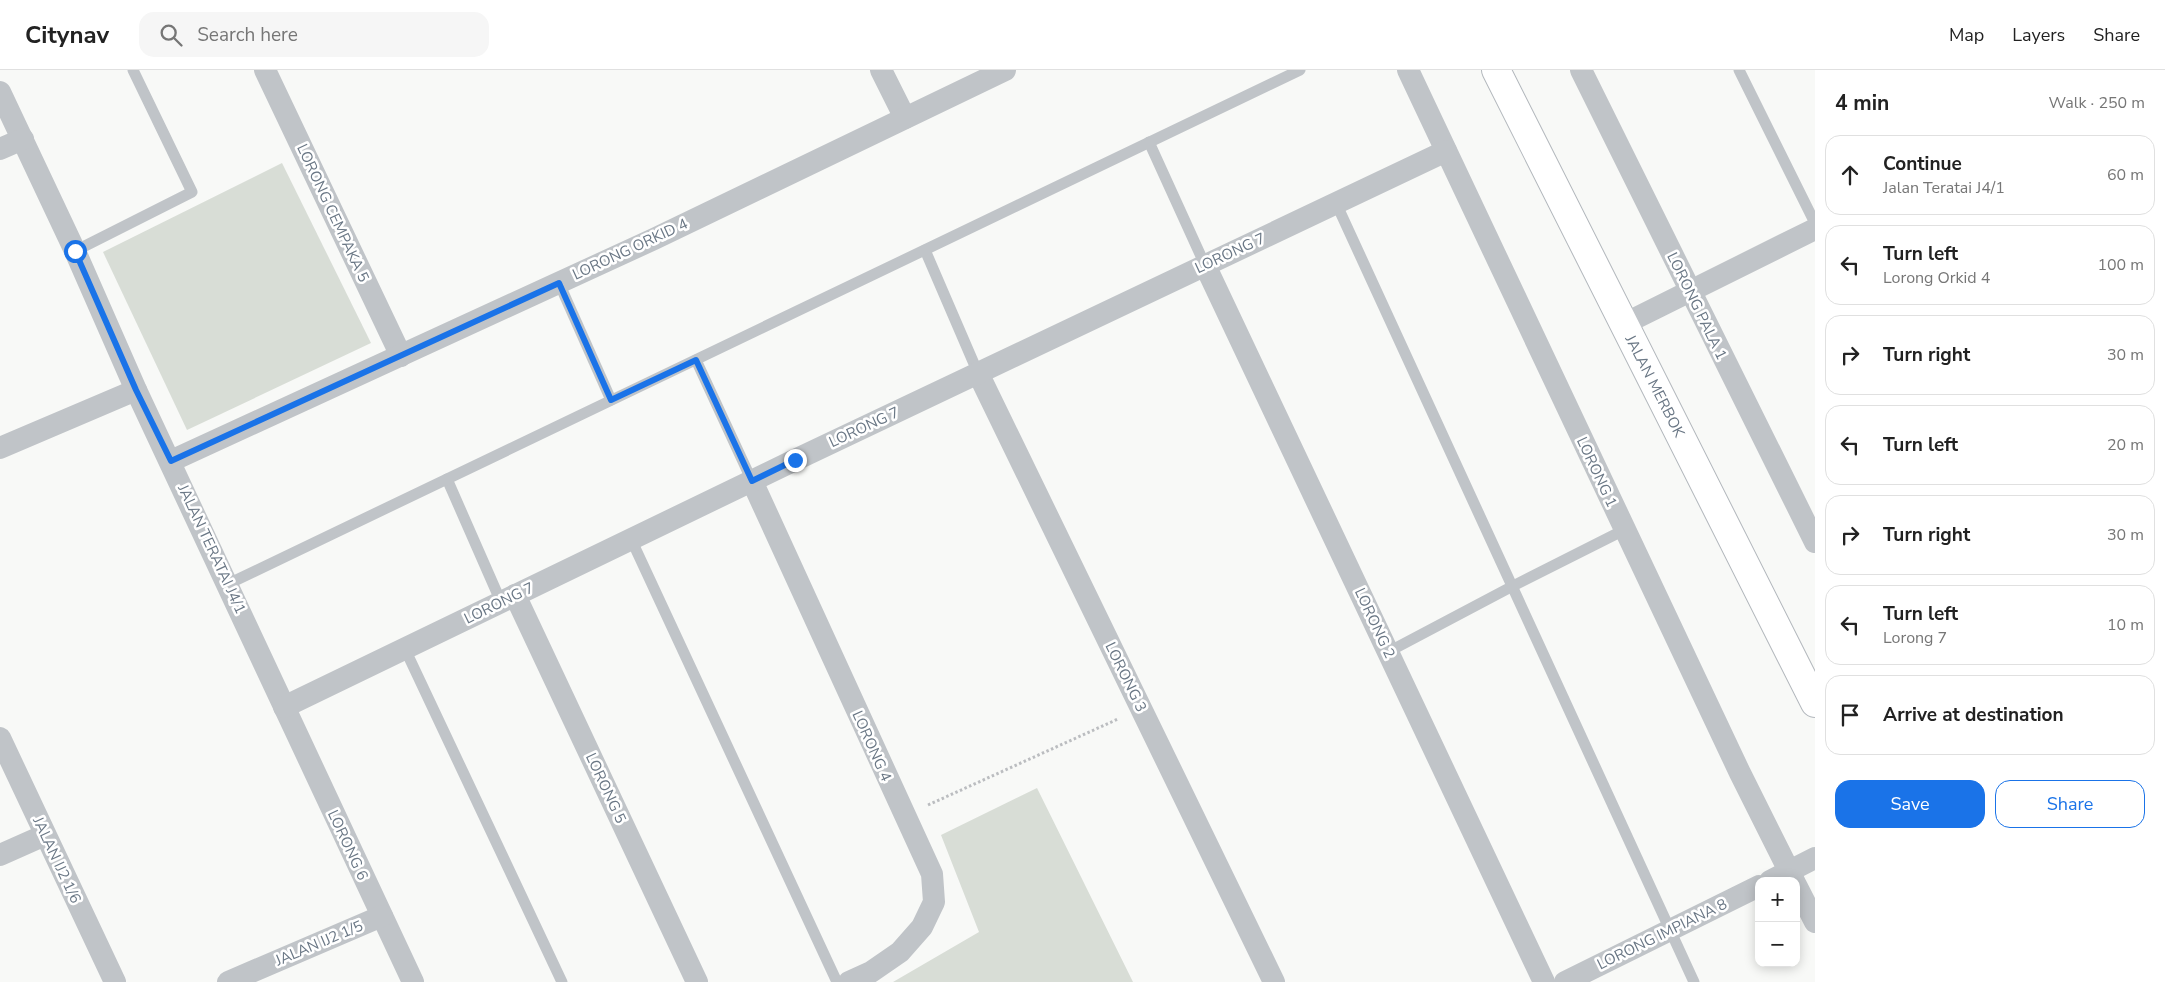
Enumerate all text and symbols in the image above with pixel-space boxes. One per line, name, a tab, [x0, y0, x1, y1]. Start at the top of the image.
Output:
search box	[139, 12, 489, 57]
text: Citynav	[25, 19, 109, 51]
icon: search	[157, 21, 185, 49]
text: Search here	[197, 22, 298, 48]
text: Map	[1949, 23, 1984, 47]
text: Layers	[2012, 23, 2065, 47]
text: Share	[2093, 23, 2140, 47]
text: 4 min	[1835, 89, 1889, 117]
text: Walk · 250 m	[2049, 92, 2145, 114]
street label: LORONG CEMPAKA 5	[292, 141, 374, 285]
text: Continue	[1883, 151, 1962, 177]
icon: ahead	[1836, 161, 1864, 189]
text: 60 m	[2107, 164, 2144, 186]
text: Jalan Teratai J4/1	[1883, 177, 2005, 199]
street label: LORONG ORKID 4	[569, 213, 691, 285]
street label: LORONG 7	[1192, 228, 1268, 278]
route start	[64, 240, 87, 263]
text: Turn left	[1883, 241, 1958, 267]
street label: LORONG PALA 1	[1662, 249, 1732, 363]
icon: left	[1836, 251, 1864, 279]
text: 100 m	[2097, 254, 2144, 276]
text: Lorong Orkid 4	[1883, 267, 1990, 289]
street label: JALAN MERBOK	[1620, 331, 1690, 441]
icon: right	[1836, 341, 1864, 369]
text: Turn right	[1883, 342, 1970, 368]
text: 30 m	[2107, 344, 2144, 366]
street label: LORONG 7	[826, 402, 902, 452]
icon: left	[1836, 431, 1864, 459]
text: Turn left	[1883, 432, 1958, 458]
street label: LORONG 1	[1572, 434, 1622, 510]
text: 20 m	[2107, 434, 2144, 456]
route end	[784, 449, 807, 472]
street label: JALAN TERATAI J4/1	[173, 480, 251, 617]
icon: right	[1836, 521, 1864, 549]
text: Turn right	[1883, 522, 1970, 548]
text: 30 m	[2107, 524, 2144, 546]
street label: LORONG 7	[461, 577, 537, 629]
street label: LORONG 2	[1350, 585, 1400, 661]
text: Turn left	[1883, 601, 1958, 627]
icon: left	[1836, 611, 1864, 639]
text: 10 m	[2107, 614, 2144, 636]
text: Lorong 7	[1883, 627, 1947, 649]
street label: LORONG 3	[1100, 639, 1152, 715]
icon: arrive	[1836, 701, 1864, 729]
text: Arrive at destination	[1883, 702, 2064, 728]
street label: LORONG 4	[848, 707, 896, 785]
street label: LORONG 5	[581, 750, 631, 826]
button: Save	[1835, 780, 1985, 828]
button: Share	[1995, 780, 2145, 828]
street label: LORONG 6	[323, 807, 373, 883]
street label: JALAN IJ2 1/6	[28, 813, 86, 907]
map controls	[1755, 877, 1800, 967]
button: +	[1755, 877, 1800, 922]
street label: LORONG IMPIANA 8	[1594, 894, 1730, 974]
street label: JALAN IJ2 1/5	[271, 916, 366, 971]
button: −	[1755, 922, 1800, 967]

